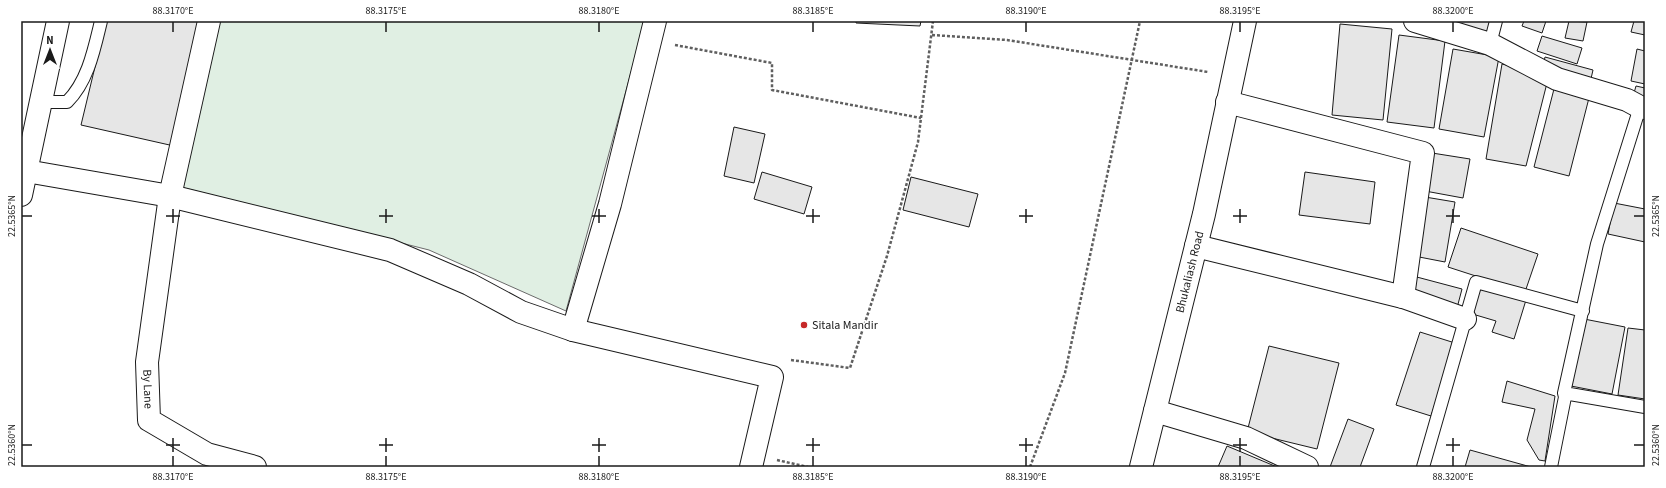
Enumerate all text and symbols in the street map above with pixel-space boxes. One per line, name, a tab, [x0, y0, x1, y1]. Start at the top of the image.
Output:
text: 88.3170°E	[153, 4, 193, 18]
text: 88.3175°E	[366, 4, 406, 18]
text: 88.3180°E	[579, 4, 619, 18]
text: 88.3185°E	[793, 4, 833, 18]
text: 88.3190°E	[1006, 4, 1046, 18]
text: 88.3195°E	[1220, 4, 1260, 18]
text: 88.3200°E	[1433, 4, 1473, 18]
north arrow	[30, 30, 70, 70]
text: N	[46, 33, 54, 48]
text: 22.5365°N	[5, 195, 19, 237]
text: 22.5365°N	[1649, 195, 1663, 237]
street label: Bhukaliash Road	[1171, 229, 1208, 315]
place label: Sitala Mandir	[812, 317, 879, 334]
marker: Sitala Mandir	[799, 320, 809, 330]
street label: By Lane	[139, 369, 157, 409]
text: 22.5360°N	[5, 424, 19, 466]
text: 22.5360°N	[1649, 424, 1663, 466]
text: 88.3170°E	[153, 470, 193, 484]
text: 88.3175°E	[366, 470, 406, 484]
text: 88.3180°E	[579, 470, 619, 484]
text: 88.3185°E	[793, 470, 833, 484]
text: 88.3190°E	[1006, 470, 1046, 484]
text: 88.3195°E	[1220, 470, 1260, 484]
text: 88.3200°E	[1433, 470, 1473, 484]

